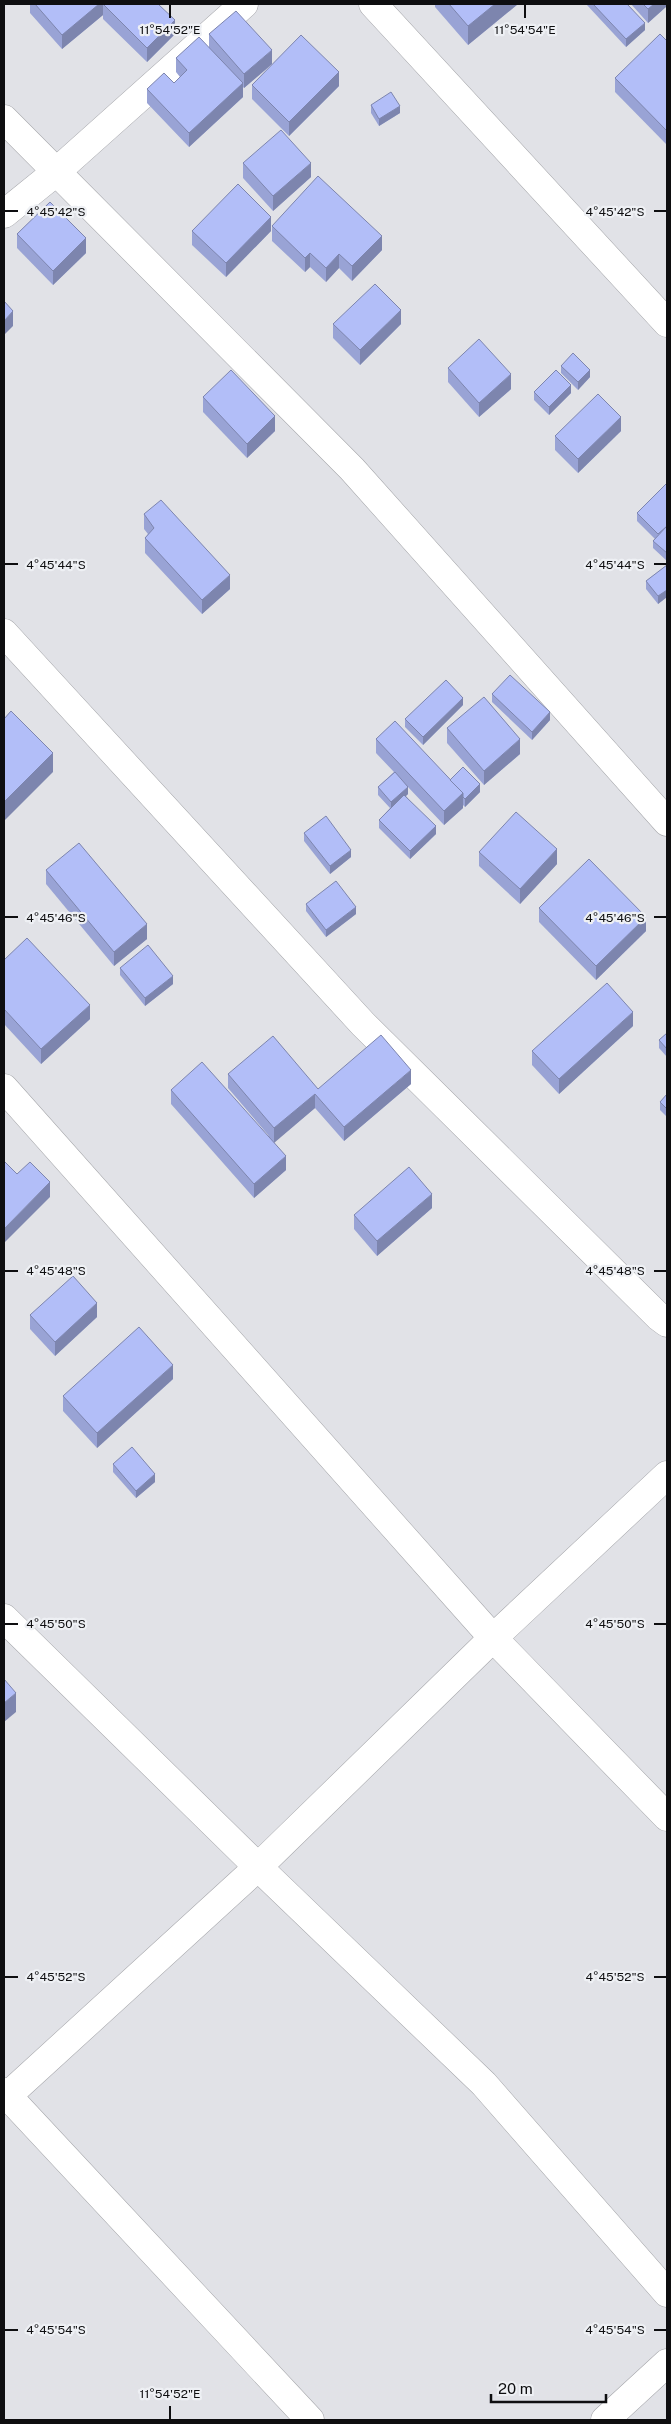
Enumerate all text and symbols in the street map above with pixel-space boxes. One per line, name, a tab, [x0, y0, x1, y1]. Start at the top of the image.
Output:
text: 11°54'52"E	[140, 23, 200, 37]
text: 11°54'54"E	[494, 23, 556, 37]
text: 4°45'42"S	[26, 205, 86, 219]
text: 4°45'42"S	[585, 205, 645, 219]
text: 4°45'44"S	[26, 558, 86, 572]
text: 4°45'44"S	[585, 558, 645, 572]
text: 4°45'46"S	[26, 911, 86, 925]
text: 4°45'46"S	[585, 911, 645, 925]
text: 4°45'48"S	[26, 1264, 86, 1278]
text: 4°45'48"S	[585, 1264, 645, 1278]
text: 4°45'50"S	[26, 1617, 86, 1631]
text: 4°45'50"S	[585, 1617, 645, 1631]
text: 4°45'52"S	[26, 1970, 86, 1984]
text: 4°45'52"S	[585, 1970, 645, 1984]
text: 4°45'54"S	[26, 2323, 86, 2337]
text: 4°45'54"S	[585, 2323, 645, 2337]
scale bar	[491, 2372, 606, 2404]
text: 20 m	[498, 2380, 533, 2397]
text: 11°54'52"E	[140, 2387, 200, 2401]

